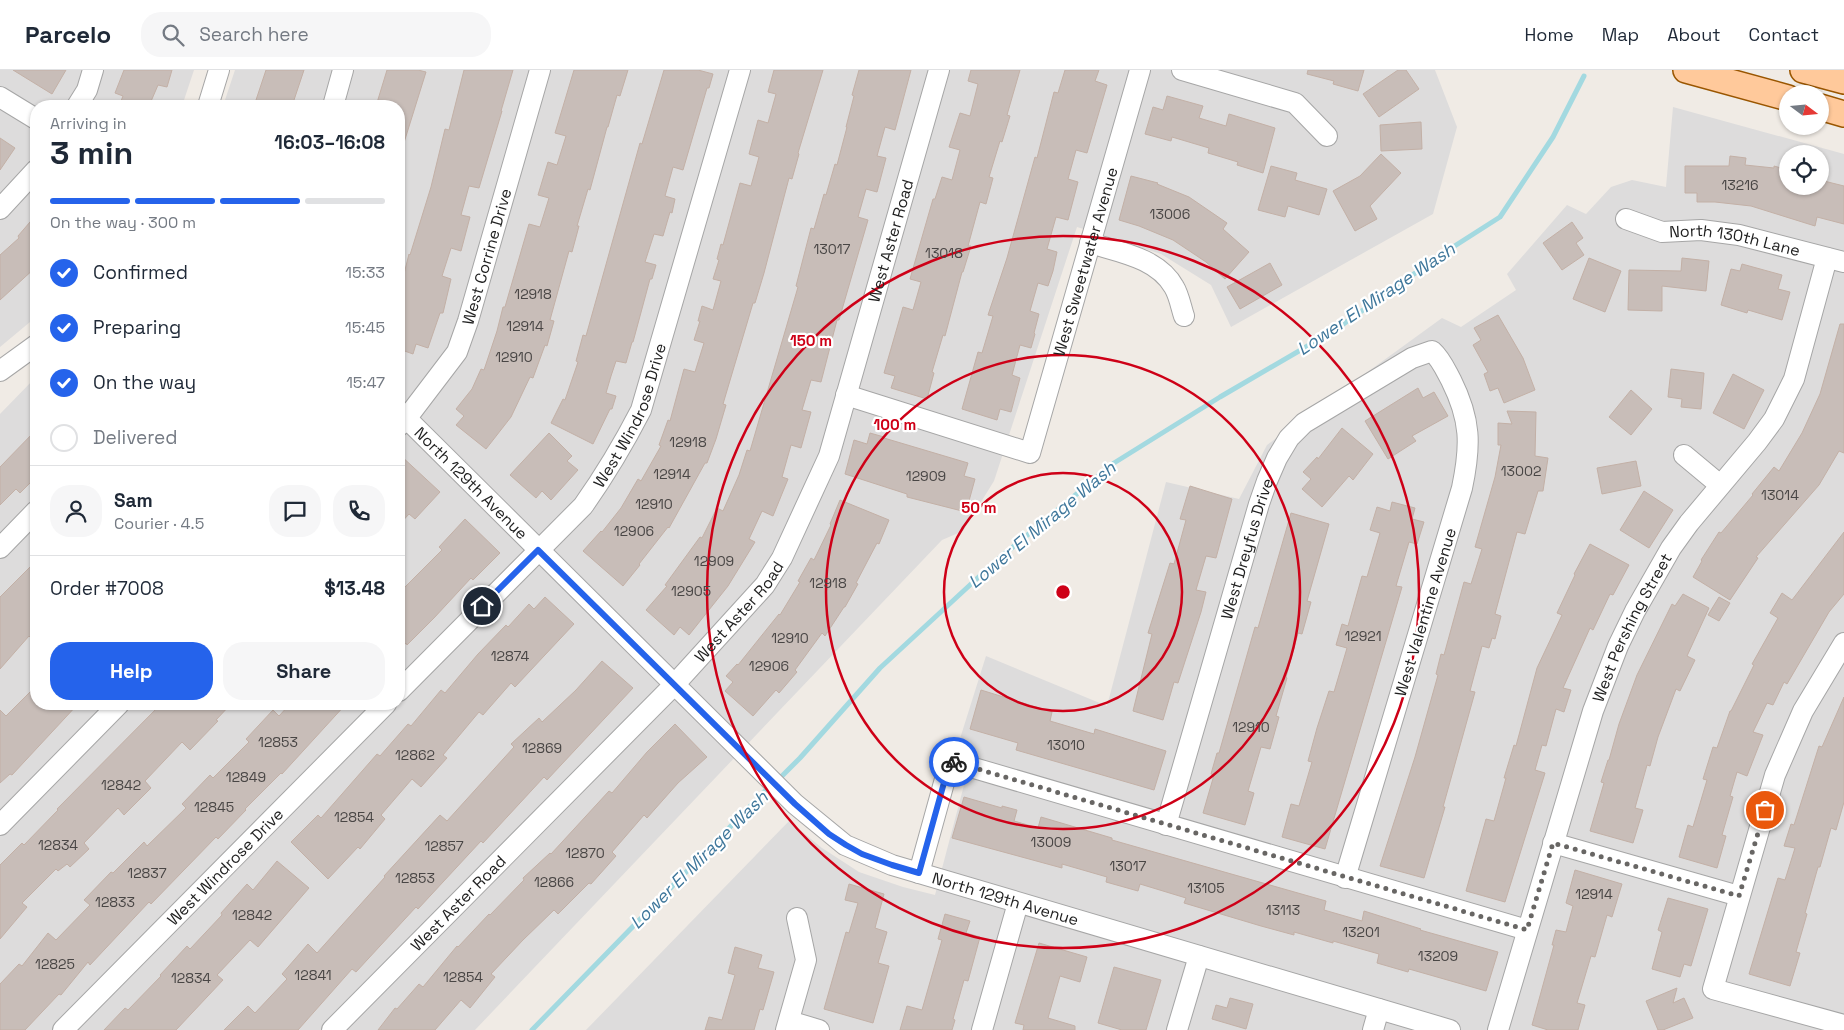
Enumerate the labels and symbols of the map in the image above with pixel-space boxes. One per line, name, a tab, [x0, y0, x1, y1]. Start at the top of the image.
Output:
north arrow	[1779, 85, 1829, 135]
street label: West Sweetwater Avenue	[1048, 165, 1123, 359]
house number: 13216	[1721, 176, 1759, 194]
street label: West Aster Road	[863, 177, 918, 305]
street label: West Corrine Drive	[457, 186, 516, 327]
house number: 13006	[1150, 205, 1190, 223]
street label: North 130th Lane	[1669, 220, 1802, 261]
water label: Lower El Mirage Wash	[1292, 237, 1460, 360]
house number: 13017	[813, 240, 851, 258]
house number: 13018	[925, 244, 963, 262]
house number: 12918	[514, 285, 552, 303]
house number: 12914	[506, 317, 544, 335]
text: 150 m	[790, 331, 832, 350]
street label: West Windrose Drive	[589, 341, 671, 492]
house number: 12910	[495, 348, 533, 366]
text: 100 m	[874, 415, 916, 434]
street label: North 129th Avenue	[410, 422, 532, 544]
house number: 12918	[669, 433, 707, 451]
water label: Lower El Mirage Wash	[963, 455, 1121, 593]
house number: 13002	[1501, 462, 1541, 480]
house number: 12914	[653, 465, 691, 483]
house number: 12909	[906, 467, 946, 485]
street label: West Dreyfus Drive	[1216, 475, 1278, 622]
house number: 13014	[1761, 486, 1799, 504]
house number: 12910	[635, 495, 673, 513]
text: 50 m	[961, 498, 997, 517]
house number: 12906	[614, 522, 654, 540]
street label: West Valentine Avenue	[1390, 525, 1461, 699]
street label: West Pershing Street	[1587, 549, 1677, 705]
house number: 12909	[694, 552, 734, 570]
street label: West Aster Road	[690, 557, 788, 667]
house number: 12918	[809, 574, 847, 592]
house number: 12905	[671, 582, 711, 600]
centre of rings	[1054, 583, 1072, 601]
pin	[461, 585, 503, 627]
house number: 12921	[1344, 627, 1382, 645]
house number: 12910	[771, 629, 809, 647]
house number: 12874	[491, 647, 530, 665]
house number: 12906	[749, 657, 789, 675]
house number: 12910	[1232, 718, 1270, 736]
house number: 12853	[258, 733, 298, 751]
house number: 13010	[1047, 736, 1085, 754]
courier	[929, 737, 979, 787]
house number: 12869	[522, 739, 562, 757]
house number: 12862	[395, 746, 435, 764]
house number: 12849	[226, 768, 266, 786]
house number: 12842	[101, 776, 141, 794]
water label: Lower El Mirage Wash	[625, 785, 773, 933]
pin	[1744, 789, 1786, 831]
house number: 12845	[194, 798, 234, 816]
street label: West Windrose Drive	[163, 804, 288, 930]
house number: 12854	[334, 808, 374, 826]
house number: 13009	[1031, 833, 1071, 851]
house number: 12834	[38, 836, 78, 854]
house number: 12857	[424, 837, 464, 855]
house number: 12870	[565, 844, 605, 862]
street label: West Aster Road	[406, 851, 511, 956]
house number: 13017	[1109, 857, 1147, 875]
house number: 12837	[127, 864, 167, 882]
street label: North 129th Avenue	[930, 867, 1081, 931]
house number: 12853	[395, 869, 435, 887]
house number: 12866	[534, 873, 574, 891]
house number: 13105	[1187, 879, 1225, 897]
house number: 12914	[1575, 885, 1613, 903]
house number: 12833	[95, 893, 135, 911]
house number: 13113	[1266, 901, 1300, 919]
house number: 12842	[232, 906, 272, 924]
house number: 13201	[1342, 923, 1380, 941]
house number: 13209	[1418, 947, 1458, 965]
house number: 12825	[35, 955, 75, 973]
house number: 12841	[294, 966, 332, 984]
house number: 12854	[443, 968, 483, 986]
house number: 12834	[171, 969, 211, 987]

